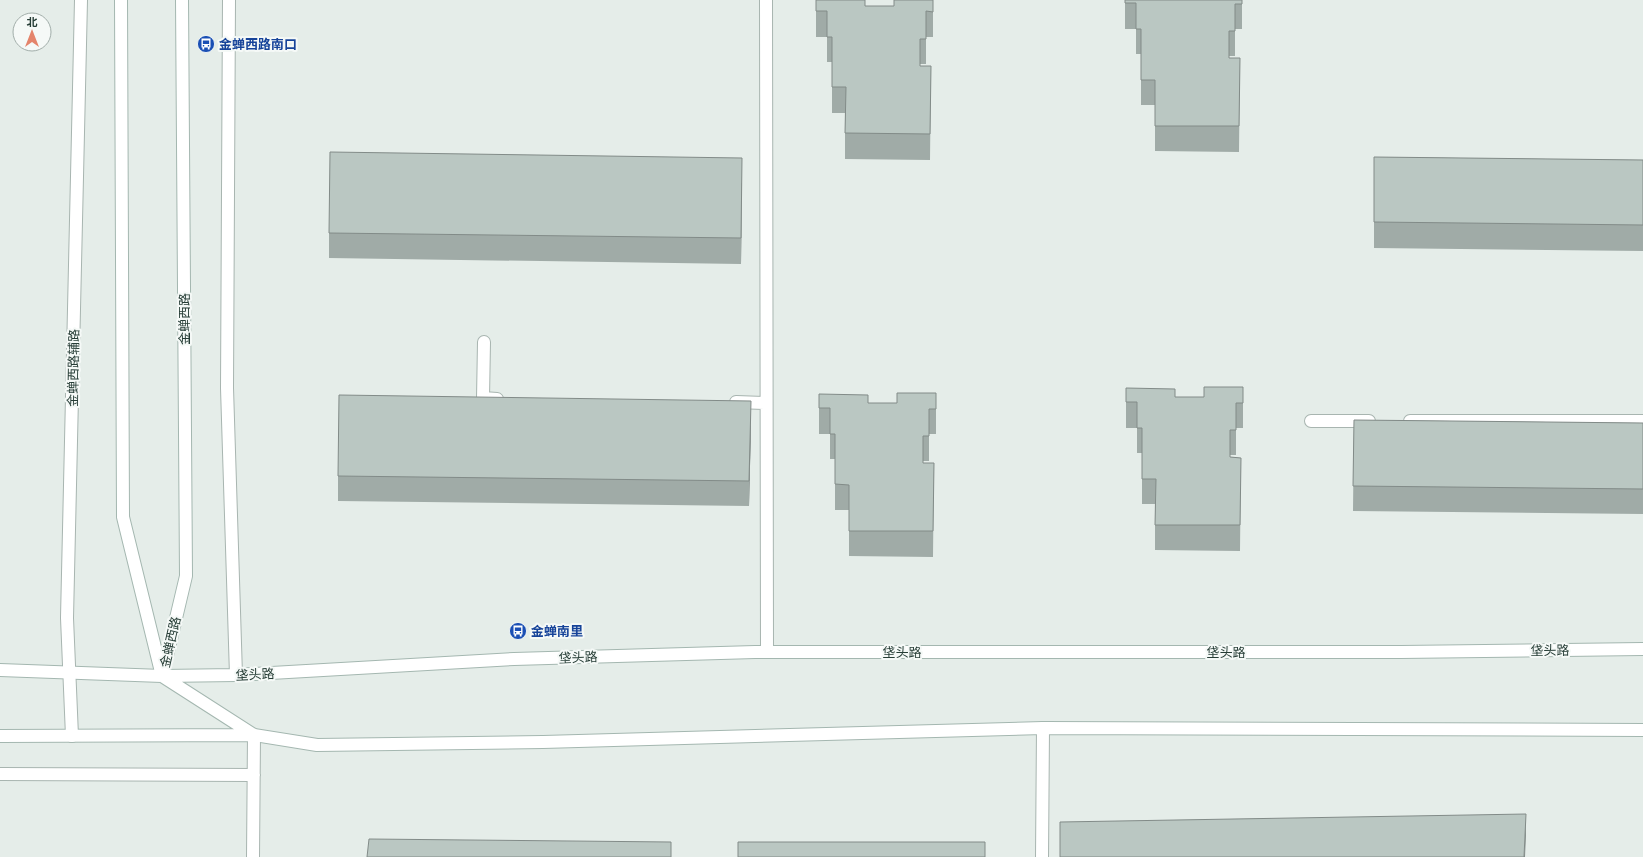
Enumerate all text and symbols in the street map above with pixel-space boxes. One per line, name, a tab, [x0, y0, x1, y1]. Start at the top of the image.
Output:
north arrow	[12, 12, 52, 52]
text: 北	[27, 15, 38, 29]
bus stop icon: 金蝉西路南口	[196, 34, 216, 54]
place label: 金蝉西路南口	[219, 36, 297, 52]
street label: 金蝉西路	[176, 293, 192, 345]
street label: 金蝉西路辅路	[64, 329, 82, 407]
street label: 金蝉西路	[156, 615, 184, 669]
bus stop icon: 金蝉南里	[508, 621, 528, 641]
place label: 金蝉南里	[531, 623, 583, 639]
street label: 垡头路	[1530, 642, 1570, 658]
street label: 垡头路	[882, 644, 922, 660]
street label: 垡头路	[1206, 644, 1246, 660]
street label: 垡头路	[558, 648, 598, 666]
street label: 垡头路	[235, 665, 275, 683]

